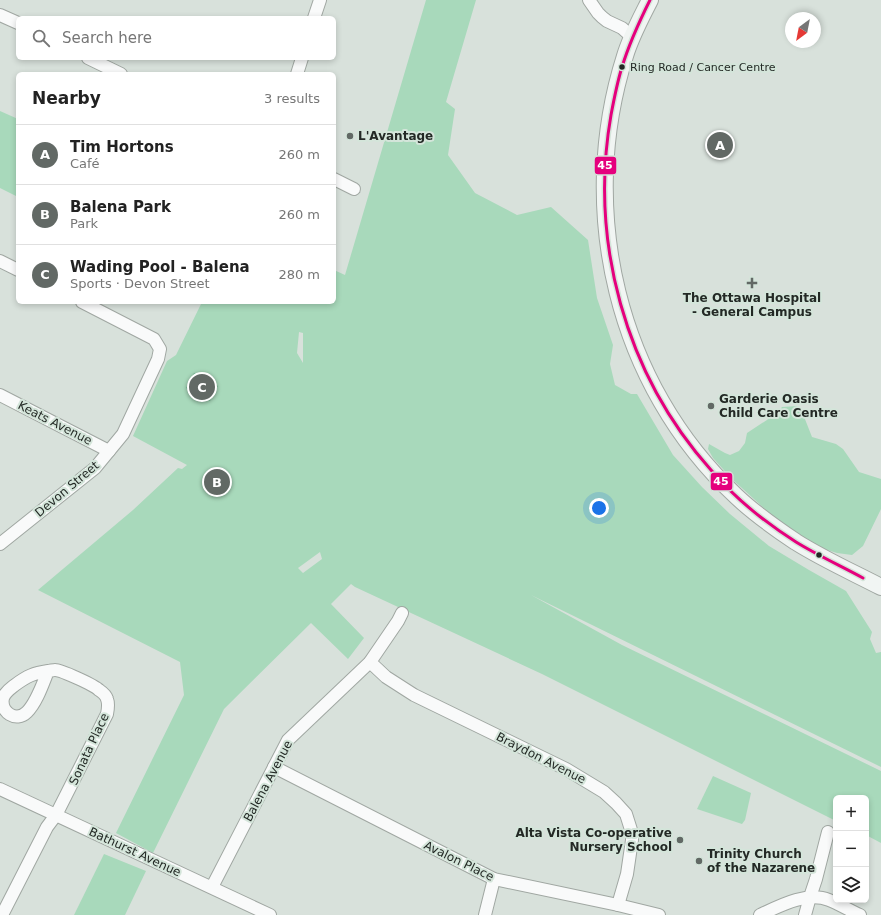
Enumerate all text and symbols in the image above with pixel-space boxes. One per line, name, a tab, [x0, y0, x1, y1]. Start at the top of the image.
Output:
north arrow	[785, 12, 821, 48]
search box	[16, 16, 336, 60]
icon: search	[30, 27, 52, 49]
text: Search here	[62, 29, 152, 47]
place label: Ring Road / Cancer Centre	[630, 61, 776, 74]
marker: Ring Road / Cancer Centre	[617, 62, 627, 72]
text: Nearby	[32, 88, 101, 108]
text: 3 results	[264, 91, 320, 106]
place label: L'Avantage	[358, 129, 433, 143]
pin: A	[707, 130, 733, 160]
marker: L'Avantage	[345, 131, 355, 141]
text: Tim Hortons	[70, 138, 174, 156]
text: A	[40, 147, 50, 162]
text: 260 m	[278, 147, 320, 162]
text: Café	[70, 156, 100, 171]
line badge: 45	[594, 156, 617, 175]
text: 45	[597, 159, 613, 172]
text: Balena Park	[70, 198, 171, 216]
text: B	[40, 207, 50, 222]
text: 260 m	[278, 207, 320, 222]
text: Park	[70, 216, 98, 231]
text: Wading Pool - Balena	[70, 258, 250, 276]
text: C	[40, 267, 50, 282]
text: 280 m	[278, 267, 320, 282]
text: Sports · Devon Street	[70, 276, 210, 291]
marker: The Ottawa Hospital - General Campus	[746, 277, 758, 289]
place label: The Ottawa Hospital - General Campus	[683, 291, 821, 319]
pin: C	[189, 372, 215, 402]
place label: Garderie Oasis Child Care Centre	[719, 392, 838, 420]
street label: Keats Avenue	[16, 398, 94, 448]
marker: Garderie Oasis Child Care Centre	[706, 401, 716, 411]
street label: Devon Street	[32, 458, 102, 520]
pin: B	[204, 467, 230, 497]
line badge: 45	[710, 472, 733, 491]
text: 45	[713, 475, 729, 488]
your location	[589, 498, 609, 518]
unlabelled marker	[814, 550, 824, 560]
street label: Sonata Place	[66, 711, 112, 787]
street label: Braydon Avenue	[494, 729, 588, 787]
street label: Balena Avenue	[241, 738, 295, 824]
map controls	[833, 795, 869, 903]
button: +	[833, 795, 869, 831]
street label: Bathurst Avenue	[87, 825, 183, 879]
place label: Alta Vista Co-operative Nursery School	[515, 826, 672, 854]
button: −	[833, 831, 869, 867]
marker: Alta Vista Co-operative Nursery School	[675, 835, 685, 845]
street label: Avalon Place	[422, 838, 496, 884]
place label: Trinity Church of the Nazarene	[707, 847, 815, 875]
marker: Trinity Church of the Nazarene	[694, 856, 704, 866]
button: layers	[833, 867, 869, 903]

